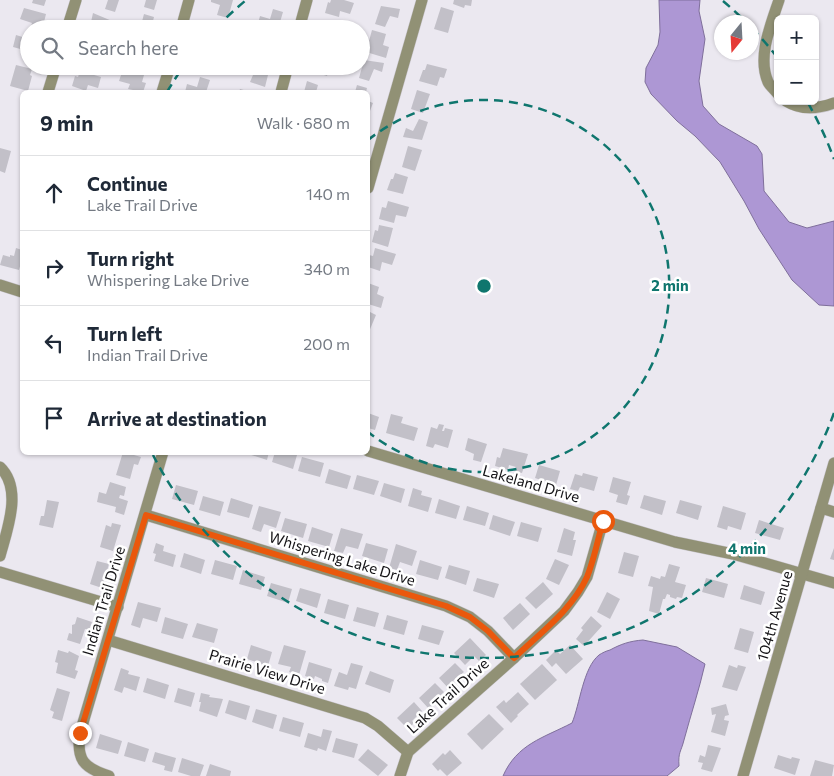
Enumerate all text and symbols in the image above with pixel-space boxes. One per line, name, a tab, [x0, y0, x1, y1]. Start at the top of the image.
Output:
north arrow	[714, 15, 759, 60]
map controls	[774, 15, 819, 105]
button: +	[774, 15, 819, 60]
search box	[20, 20, 370, 75]
icon: search	[38, 34, 66, 62]
text: Search here	[78, 36, 178, 59]
button: −	[774, 60, 819, 105]
text: 9 min	[40, 110, 93, 135]
text: Walk · 680 m	[257, 113, 350, 132]
text: Continue	[87, 172, 167, 195]
icon: ahead	[40, 179, 68, 207]
text: 140 m	[306, 184, 350, 203]
text: Lake Trail Drive	[87, 195, 198, 214]
text: Turn right	[87, 247, 174, 270]
icon: right	[40, 254, 68, 282]
text: 340 m	[304, 259, 350, 278]
text: Whispering Lake Drive	[87, 270, 249, 289]
text: 2 min	[651, 276, 689, 294]
centre of rings	[475, 277, 493, 295]
text: Turn left	[87, 322, 162, 345]
icon: left	[40, 329, 68, 357]
text: 200 m	[303, 334, 350, 353]
text: Indian Trail Drive	[87, 345, 208, 364]
icon: arrive	[40, 404, 68, 432]
text: Arrive at destination	[87, 407, 267, 430]
street label: Lakeland Drive	[481, 461, 582, 506]
route start	[592, 510, 615, 533]
street label: Whispering Lake Drive	[267, 527, 418, 589]
text: 4 min	[728, 539, 766, 557]
street label: Indian Trail Drive	[78, 544, 128, 658]
street label: 104th Avenue	[753, 569, 796, 663]
street label: Prairie View Drive	[207, 645, 328, 697]
street label: Lake Trail Drive	[403, 654, 492, 737]
route end	[69, 722, 92, 745]

